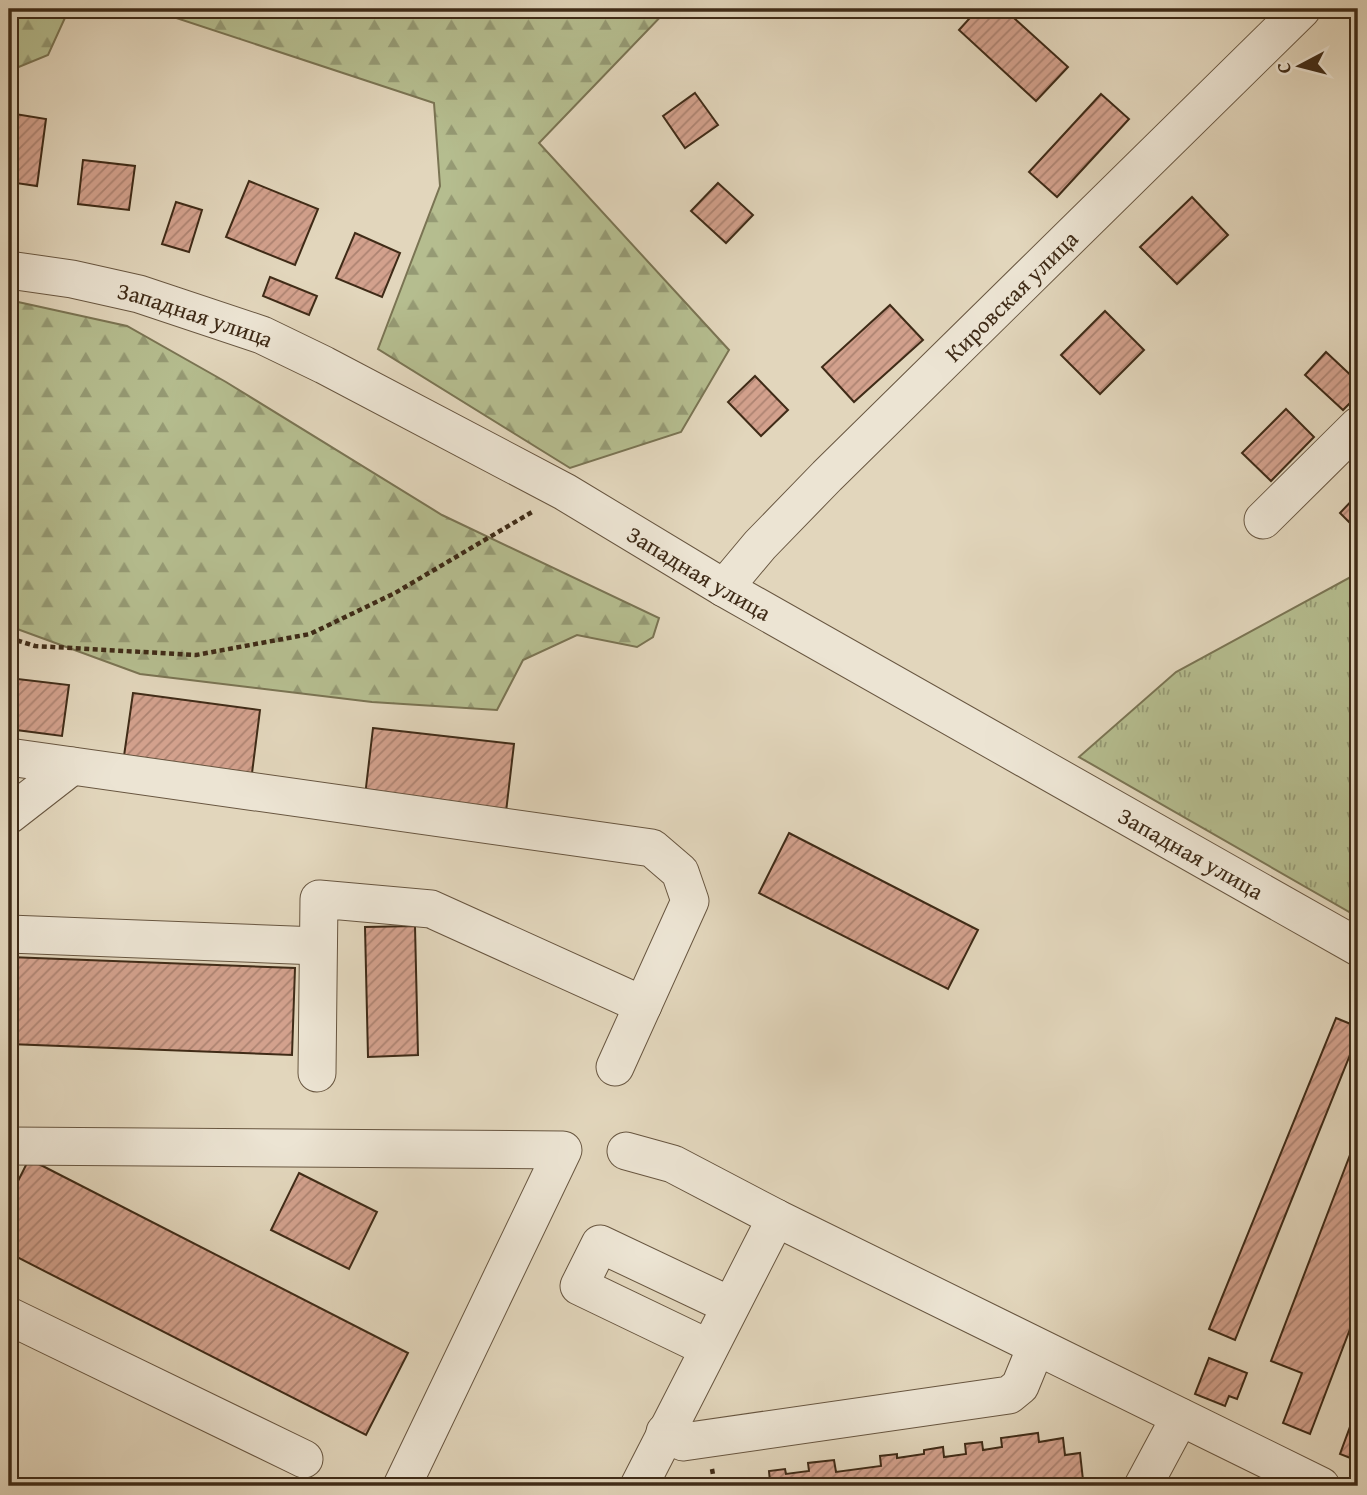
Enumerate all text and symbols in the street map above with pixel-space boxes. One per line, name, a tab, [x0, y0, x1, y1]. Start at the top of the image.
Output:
north arrow	[1266, 32, 1336, 102]
text: С	[1269, 61, 1298, 75]
street label: Кировская улица	[937, 222, 1085, 369]
street label: Западная улица	[114, 273, 279, 355]
street label: Западная улица	[621, 517, 778, 628]
street label: Западная улица	[1112, 798, 1270, 907]

